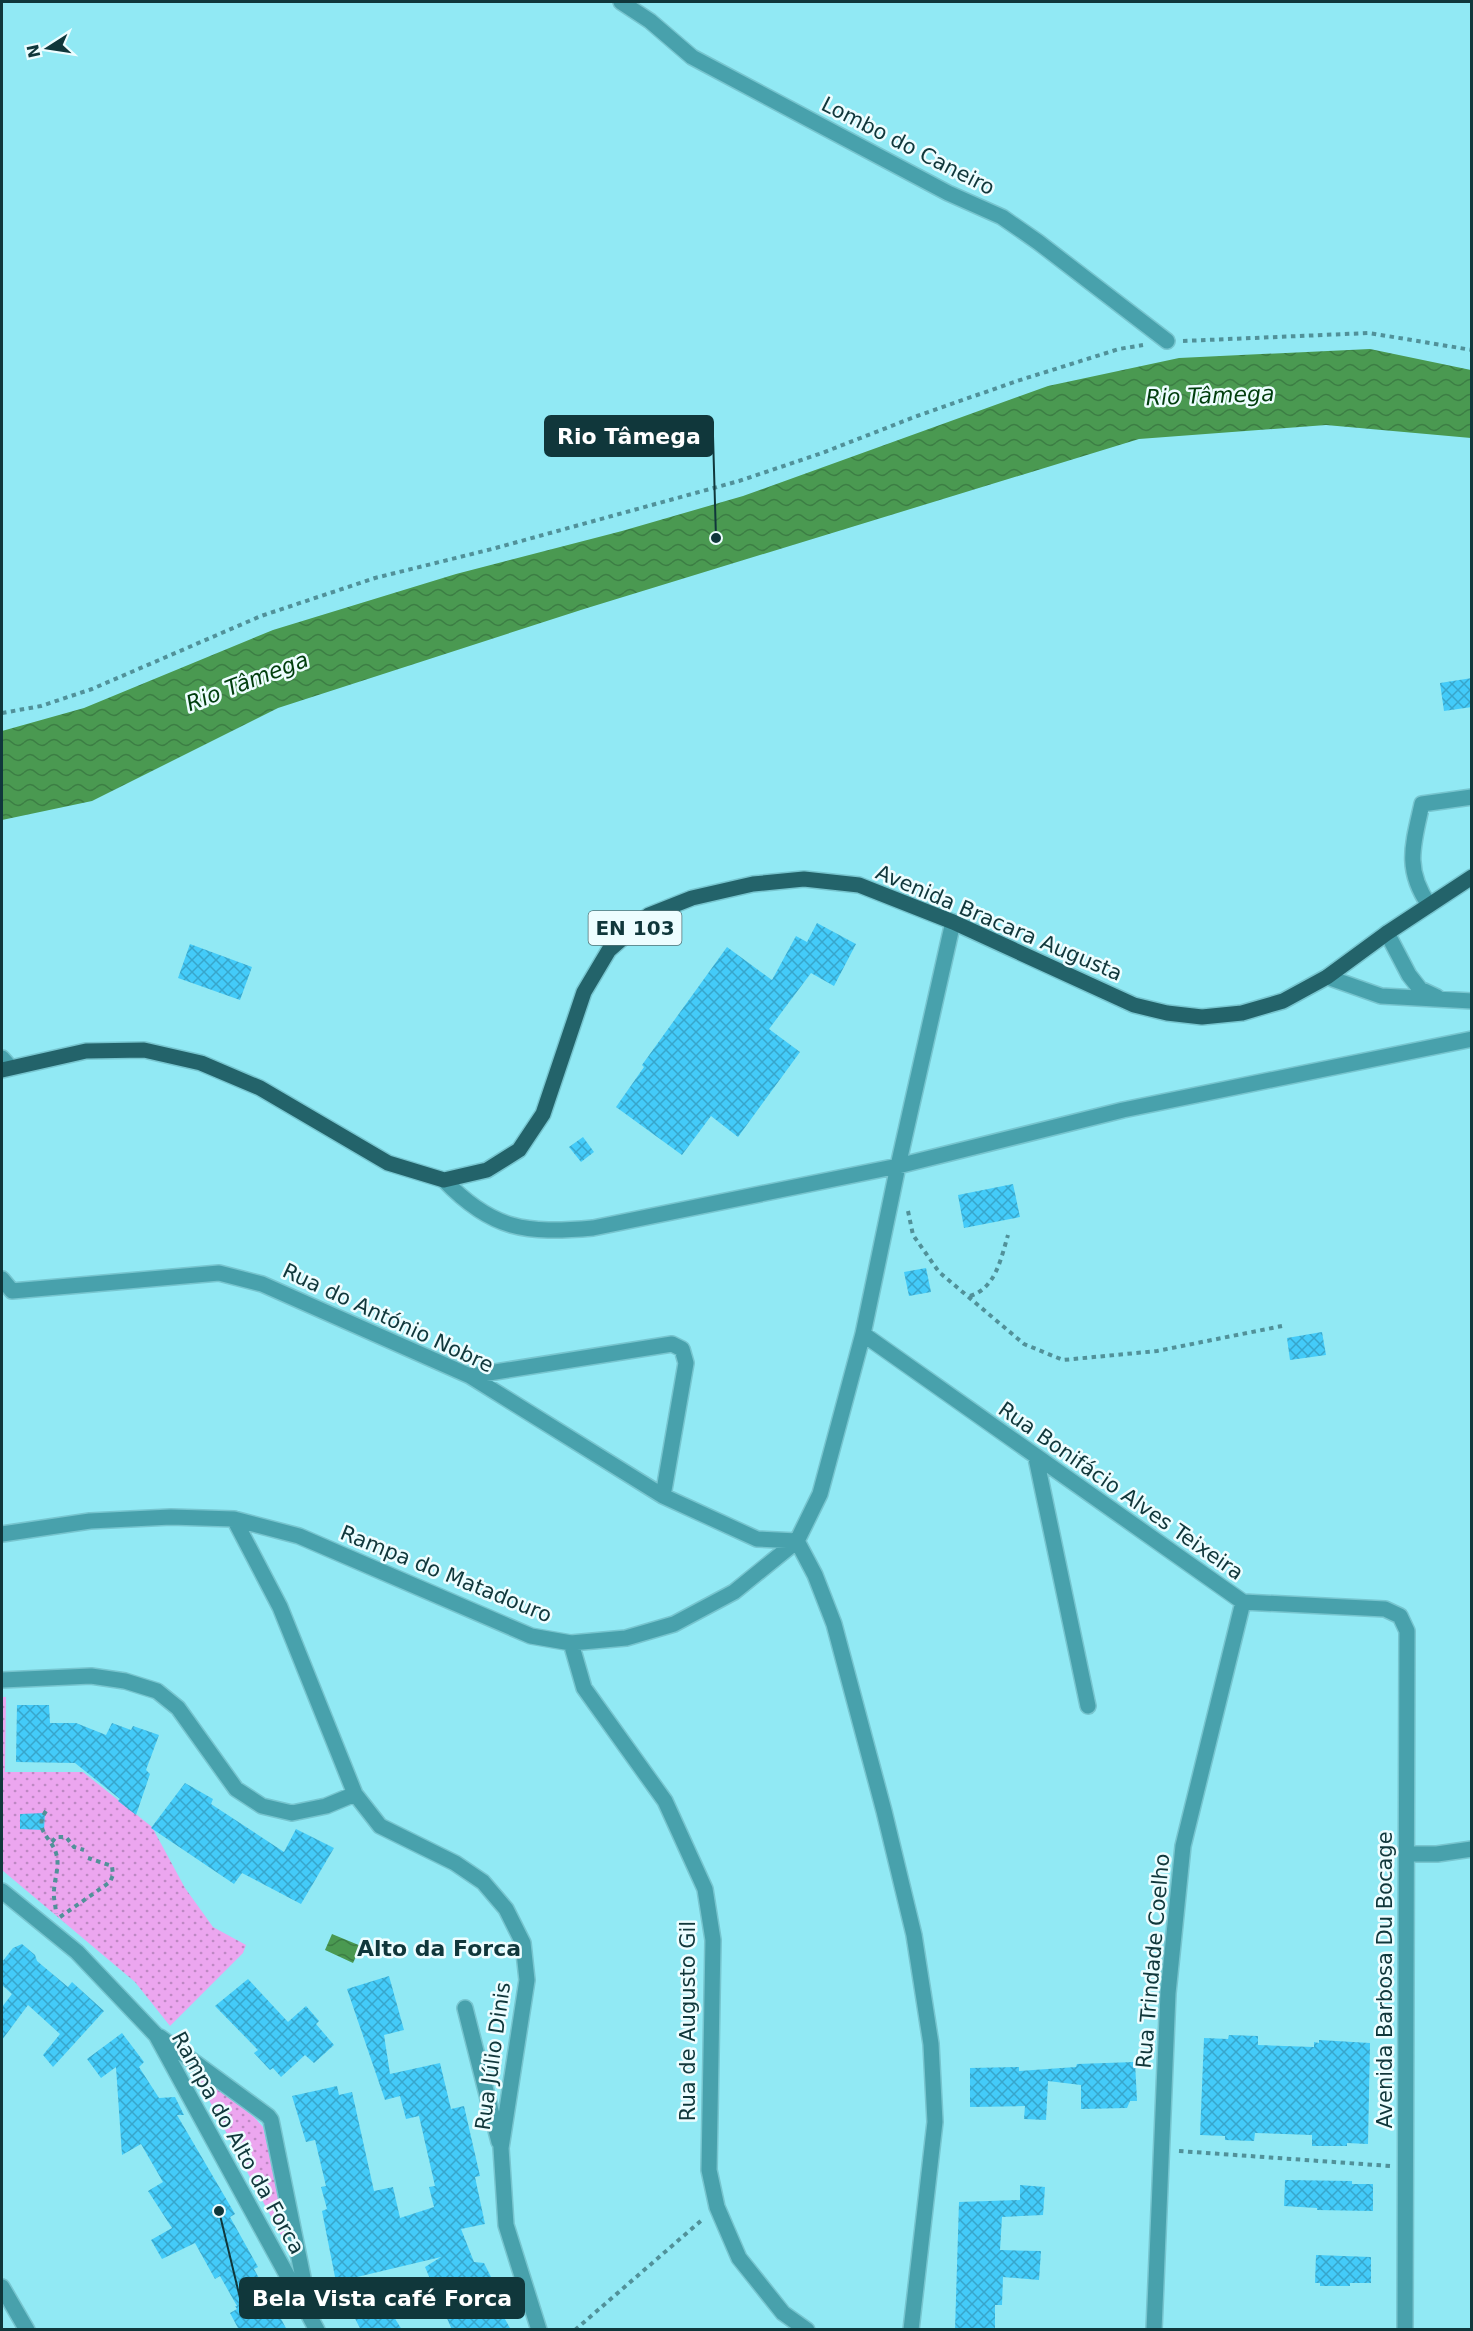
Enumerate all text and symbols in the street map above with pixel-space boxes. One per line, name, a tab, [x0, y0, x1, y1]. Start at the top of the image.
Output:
north arrow	[18, 18, 78, 78]
text: N	[23, 42, 45, 60]
street label: Lombo do Caneiro	[817, 92, 999, 200]
water label: Rio Tâmega	[1145, 381, 1275, 410]
callout: Rio Tâmega	[545, 416, 713, 456]
text: Rio Tâmega	[557, 424, 701, 449]
water label: Rio Tâmega	[183, 647, 312, 716]
street label: Avenida Bracara Augusta	[872, 860, 1126, 986]
road number: EN 103	[588, 911, 682, 945]
street label: Rua do António Nobre	[279, 1259, 497, 1377]
street label: Rua Bonifácio Alves Teixeira	[994, 1397, 1248, 1585]
street label: Rampa do Matadouro	[337, 1521, 555, 1627]
street label: Avenida Barbosa Du Bocage	[1373, 1831, 1397, 2129]
street label: Rua Trindade Coelho	[1132, 1853, 1174, 2069]
street label: Rua de Augusto Gil	[676, 1921, 700, 2121]
district label: Alto da Forca	[357, 1936, 521, 1961]
street label: Rua Júlio Dinis	[471, 1980, 515, 2132]
street label: Rampa do Alto da Forca	[167, 2028, 309, 2258]
callout: Bela Vista café Forca	[240, 2278, 524, 2318]
text: Bela Vista café Forca	[252, 2286, 512, 2311]

